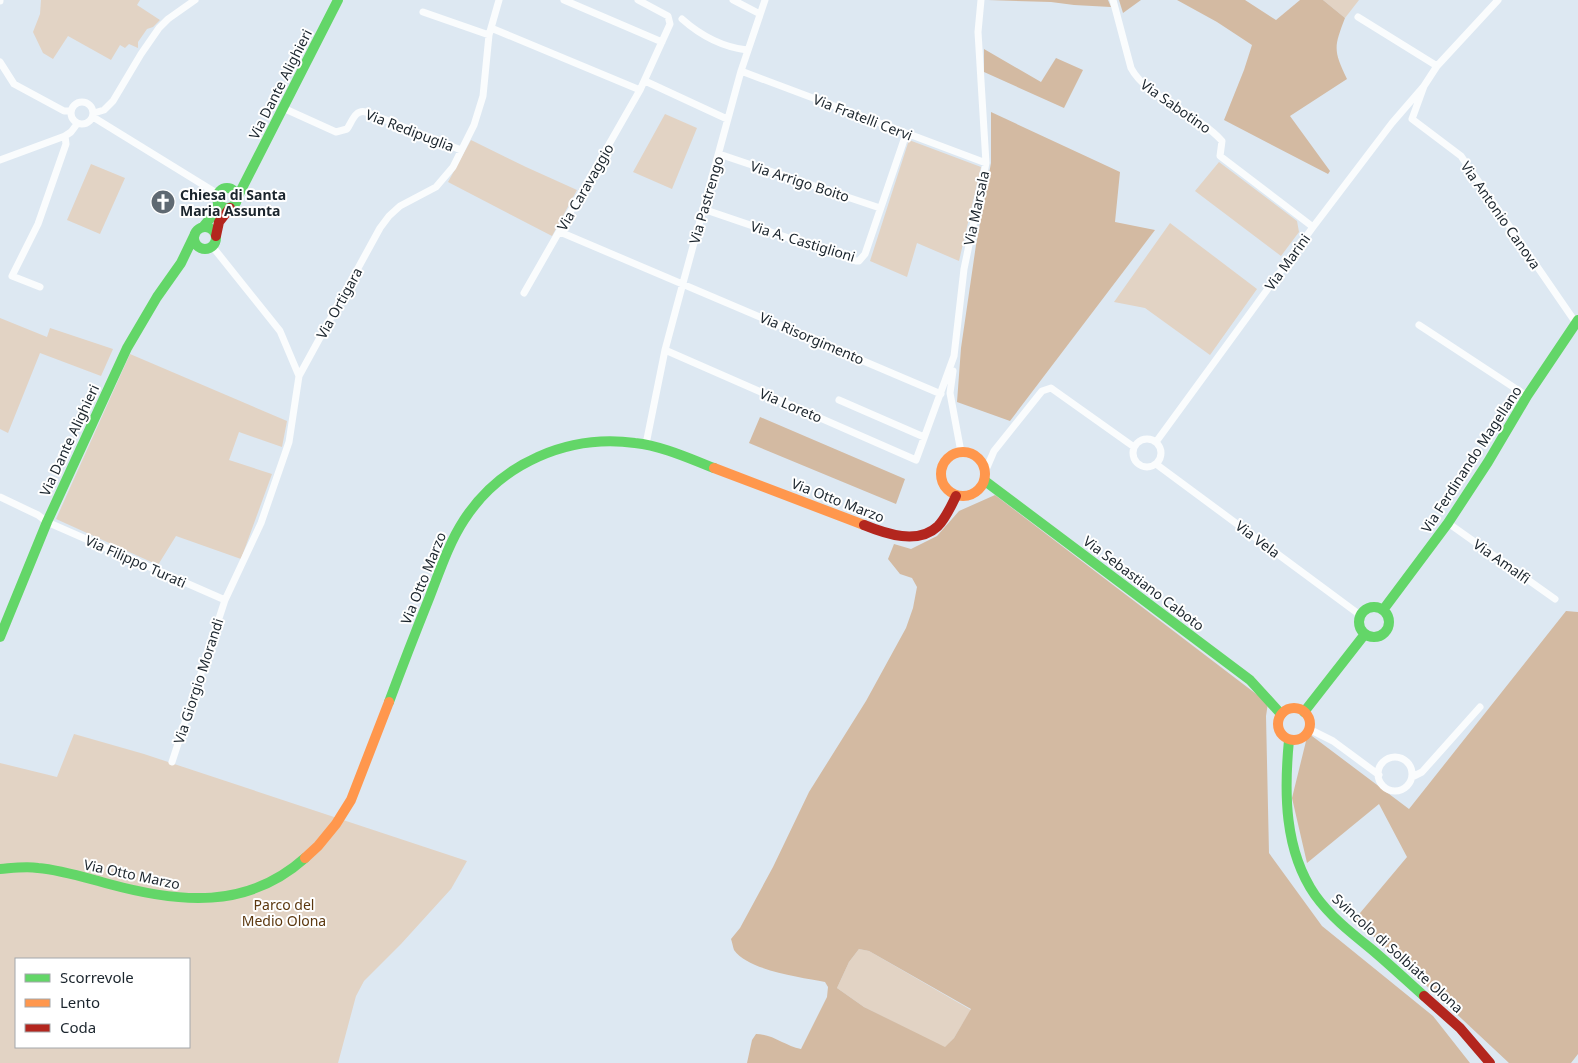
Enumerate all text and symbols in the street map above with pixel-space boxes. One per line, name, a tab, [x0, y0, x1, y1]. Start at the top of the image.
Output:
street label: Via Dante Alighieri	[244, 26, 316, 142]
street label: Via Sabotino	[1137, 75, 1215, 137]
street label: Via Fratelli Cervi	[811, 89, 915, 145]
street label: Via Redipuglia	[363, 104, 457, 156]
street label: Via Caravaggio	[552, 140, 618, 234]
street label: Via Pastrengo	[684, 154, 728, 246]
street label: Via Arrigo Boito	[748, 156, 852, 206]
street label: Via Antonio Canova	[1457, 157, 1545, 273]
street label: Via Marsala	[959, 169, 993, 247]
place label: Chiesa di Santa Maria Assunta	[180, 185, 286, 220]
church icon: Chiesa di Santa Maria Assunta	[150, 189, 176, 215]
street label: Via A. Castiglioni	[748, 216, 858, 266]
street label: Via Marini	[1260, 230, 1314, 294]
street label: Via Ortigara	[312, 264, 366, 342]
street label: Via Risorgimento	[757, 307, 867, 369]
street label: Via Dante Alighieri	[35, 381, 103, 499]
street label: Via Ferdinando Magellano	[1416, 382, 1526, 536]
street label: Via Loreto	[757, 383, 825, 427]
street label: Via Otto Marzo	[789, 474, 887, 526]
street label: Via Vela	[1232, 516, 1284, 562]
street label: Via Otto Marzo	[396, 529, 450, 627]
street label: Via Filippo Turati	[82, 530, 190, 592]
street label: Via Sebastiano Caboto	[1080, 531, 1208, 635]
street label: Via Amalfi	[1470, 534, 1534, 588]
street label: Via Giorgio Morandi	[169, 616, 227, 746]
street label: Via Otto Marzo	[82, 855, 182, 893]
street label: Svincolo di Solbiate Olona	[1329, 889, 1467, 1017]
park label: Parco del Medio Olona	[242, 895, 326, 930]
legend	[15, 958, 190, 1048]
text: Scorrevole	[60, 967, 134, 987]
text: Lento	[60, 992, 100, 1012]
text: Coda	[60, 1017, 96, 1037]

